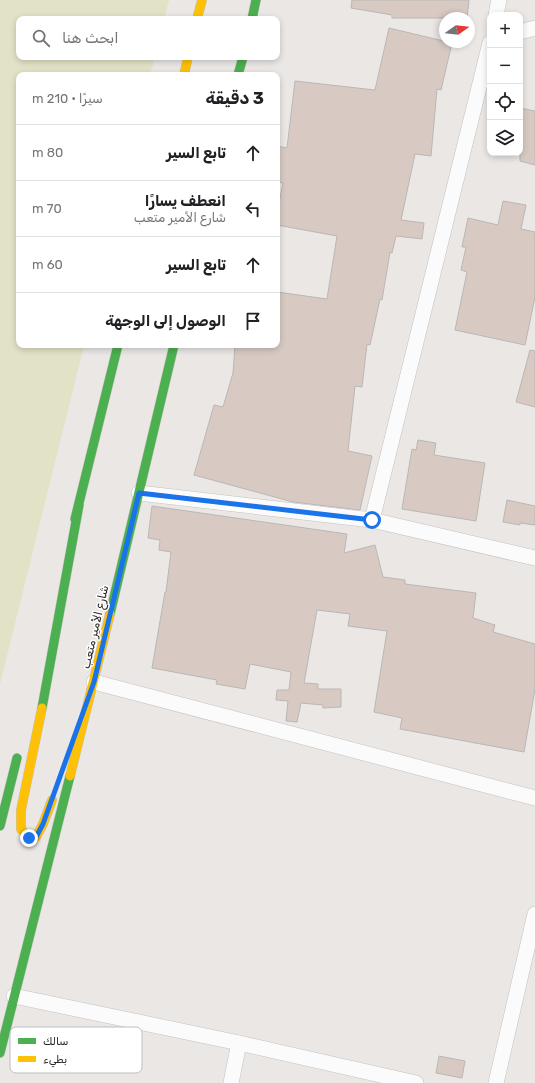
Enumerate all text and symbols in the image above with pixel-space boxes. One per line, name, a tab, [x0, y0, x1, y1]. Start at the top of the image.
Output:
north arrow	[439, 12, 475, 48]
map controls	[487, 12, 523, 156]
button: +	[487, 12, 523, 48]
search box	[16, 16, 280, 60]
icon: search	[30, 27, 52, 49]
text: ابحث هنا	[62, 29, 119, 47]
button: −	[487, 48, 523, 84]
button: locate	[487, 84, 523, 120]
text: 3 دقيقة	[205, 88, 264, 108]
text: سيرًا · 210 m	[32, 91, 103, 106]
button: layers	[487, 120, 523, 156]
icon: ahead	[242, 142, 264, 164]
text: تابع السير	[166, 144, 226, 162]
text: 80 m	[32, 145, 63, 160]
text: انعطف يسارًا	[145, 192, 226, 210]
icon: left	[242, 198, 264, 220]
text: 70 m	[32, 201, 62, 216]
text: شارع الأمير متعب	[134, 210, 226, 225]
icon: ahead	[242, 254, 264, 276]
text: تابع السير	[166, 256, 226, 274]
text: 60 m	[32, 257, 63, 272]
icon: arrive	[242, 310, 264, 332]
text: الوصول إلى الوجهة	[105, 312, 226, 330]
route start	[363, 511, 381, 529]
street label: شارع الأمير متعب	[79, 584, 113, 671]
route end	[20, 829, 38, 847]
legend	[10, 1027, 142, 1073]
text: سالك	[43, 1035, 68, 1048]
text: بطيء	[43, 1053, 67, 1068]

